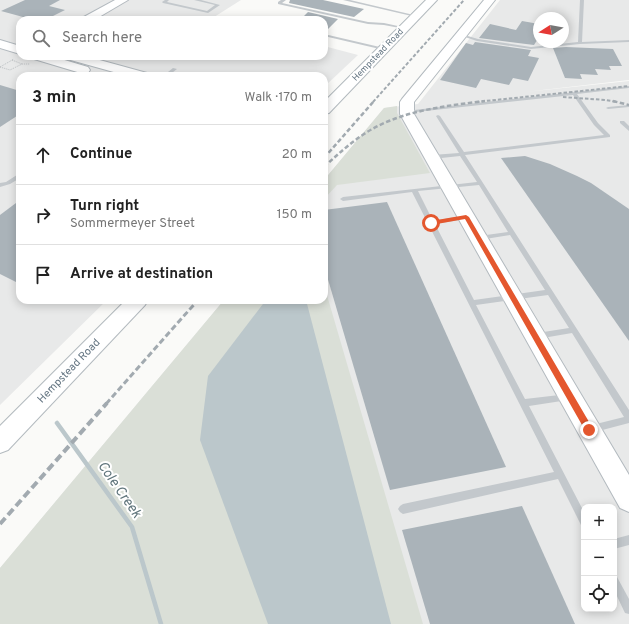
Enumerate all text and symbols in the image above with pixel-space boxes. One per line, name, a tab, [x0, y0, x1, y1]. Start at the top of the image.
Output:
north arrow	[533, 12, 569, 48]
search box	[16, 16, 328, 60]
street label: Hempstead Road	[350, 26, 406, 84]
icon: search	[30, 27, 52, 49]
text: Search here	[62, 29, 142, 48]
text: 3 min	[32, 87, 76, 109]
text: Walk · 170 m	[245, 90, 312, 106]
icon: ahead	[32, 144, 54, 166]
text: Continue	[70, 145, 132, 164]
text: 20 m	[282, 147, 312, 163]
text: Turn right	[70, 197, 139, 216]
icon: right	[32, 204, 54, 226]
text: 150 m	[277, 207, 312, 223]
route start	[422, 214, 440, 232]
text: Sommermeyer Street	[70, 216, 195, 232]
icon: arrive	[32, 264, 54, 286]
text: Arrive at destination	[70, 265, 213, 284]
street label: Hempstead Road	[35, 336, 103, 406]
route end	[580, 421, 598, 439]
water label: Cole Creek	[93, 458, 145, 522]
map controls	[581, 504, 617, 612]
button: +	[581, 504, 617, 540]
button: −	[581, 540, 617, 576]
button: locate	[581, 576, 617, 612]

